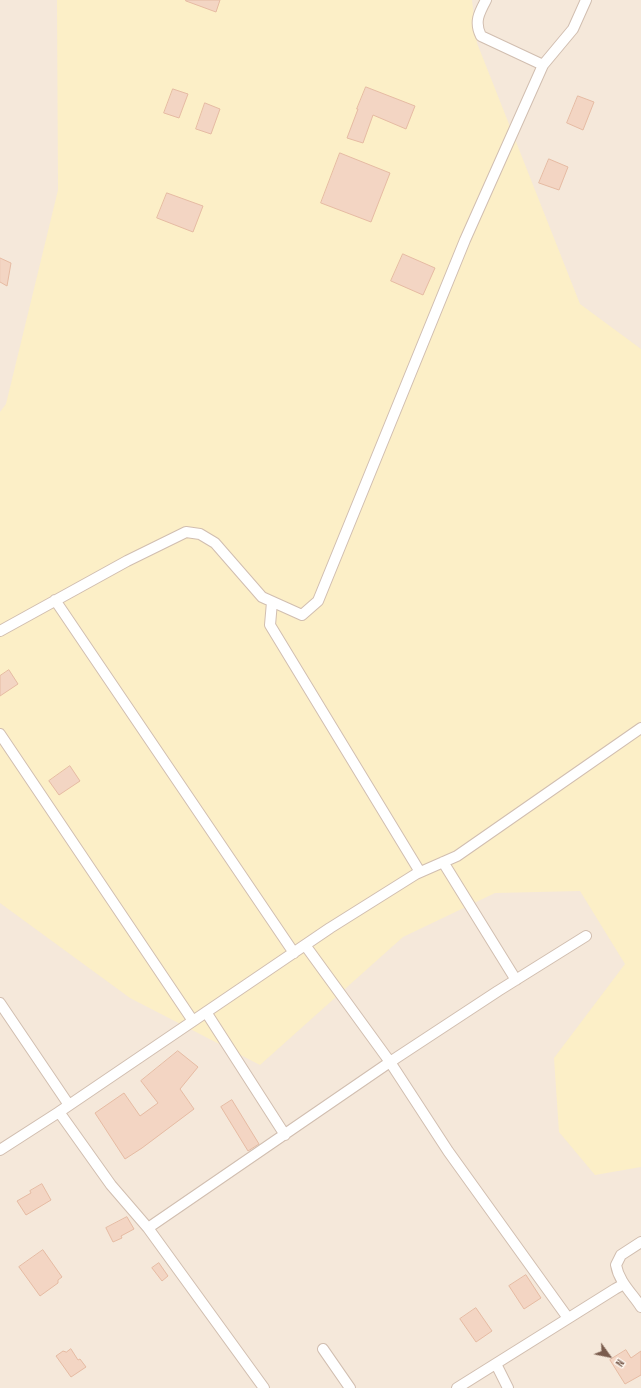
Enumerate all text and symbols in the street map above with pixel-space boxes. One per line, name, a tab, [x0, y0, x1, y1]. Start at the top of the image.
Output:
north arrow	[589, 1336, 629, 1376]
text: N	[612, 1357, 627, 1369]

